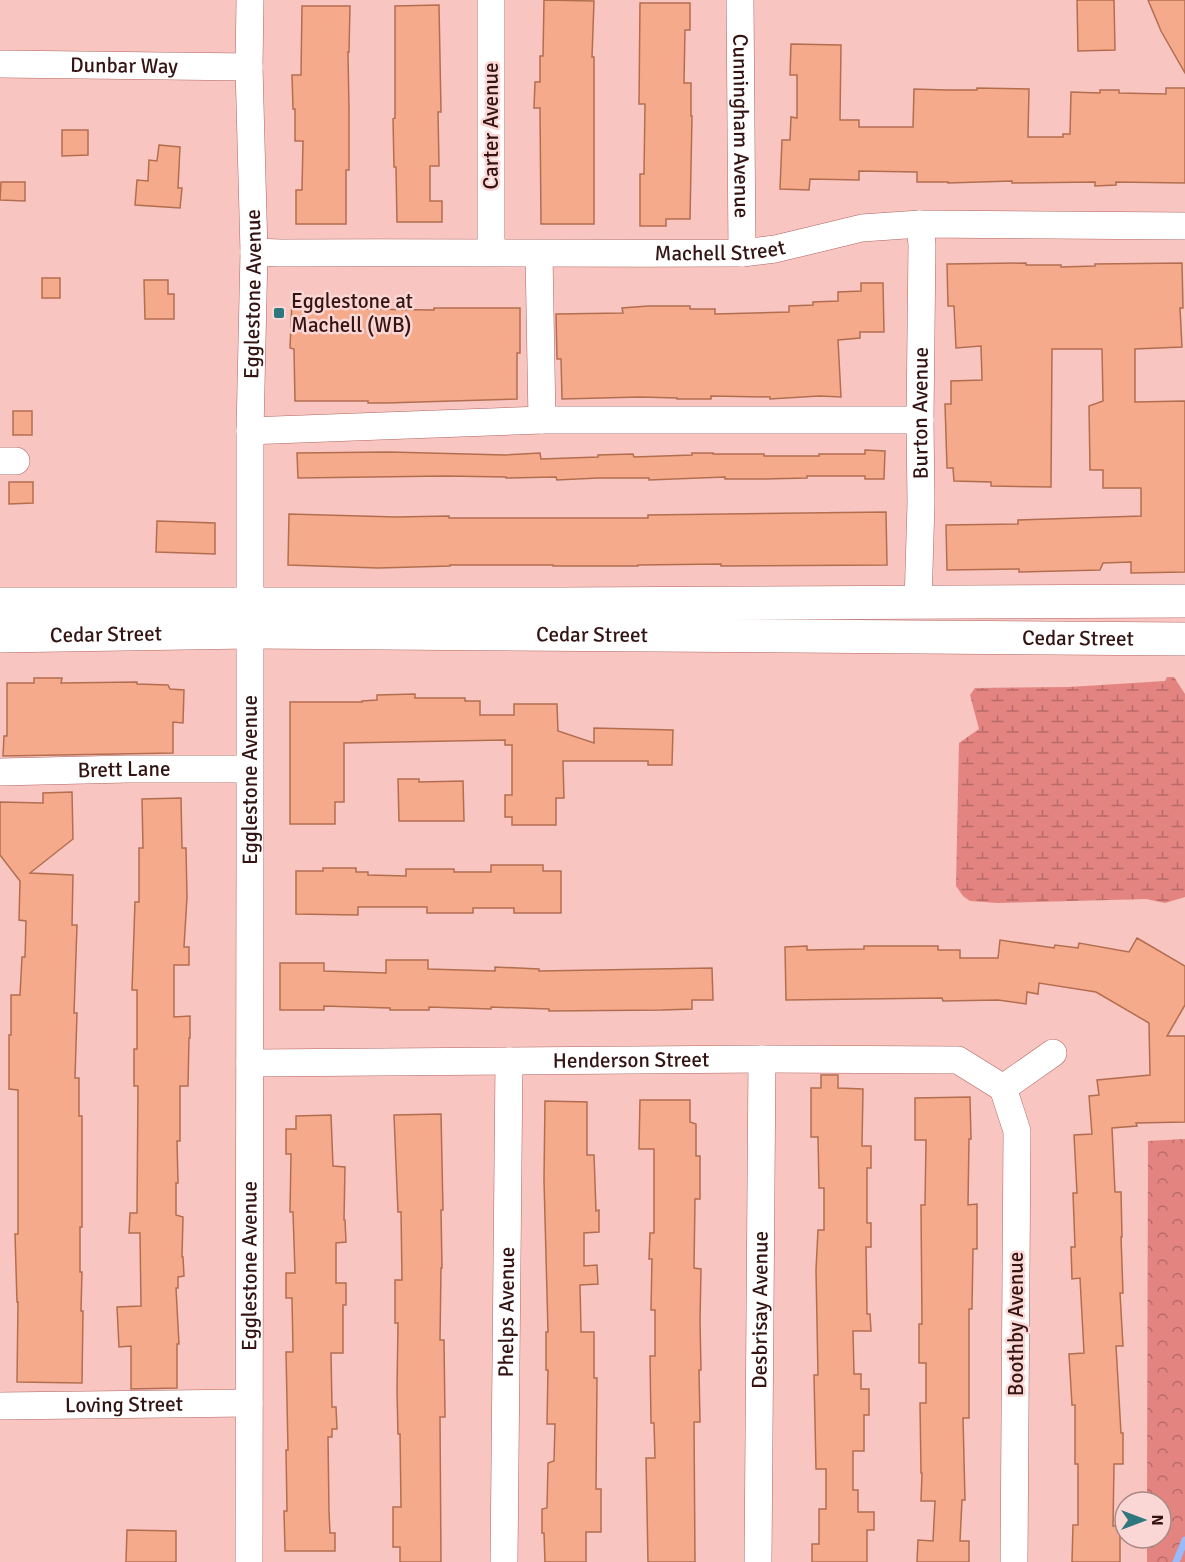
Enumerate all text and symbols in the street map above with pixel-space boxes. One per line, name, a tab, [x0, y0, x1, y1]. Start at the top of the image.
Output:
street label: Cunningham Avenue	[727, 34, 755, 218]
street label: Dunbar Way	[70, 52, 178, 79]
street label: Carter Avenue	[478, 62, 504, 190]
street label: Egglestone Avenue	[238, 209, 267, 379]
street label: Machell Street	[655, 234, 788, 266]
place label: Egglestone at Machell (WB)	[291, 288, 413, 338]
marker: Egglestone at Machell (WB)	[272, 306, 286, 320]
street label: Burton Avenue	[907, 347, 934, 479]
street label: Cedar Street	[50, 620, 162, 648]
street label: Cedar Street	[536, 621, 648, 648]
street label: Cedar Street	[1022, 625, 1134, 652]
street label: Egglestone Avenue	[237, 695, 263, 865]
street label: Brett Lane	[77, 756, 170, 783]
street label: Henderson Street	[553, 1046, 709, 1074]
street label: Egglestone Avenue	[236, 1181, 263, 1351]
street label: Desbrisay Avenue	[746, 1231, 774, 1389]
street label: Phelps Avenue	[493, 1247, 520, 1378]
street label: Boothby Avenue	[1003, 1252, 1029, 1396]
street label: Loving Street	[65, 1391, 183, 1418]
north arrow	[1113, 1490, 1173, 1550]
text: N	[1147, 1514, 1167, 1526]

